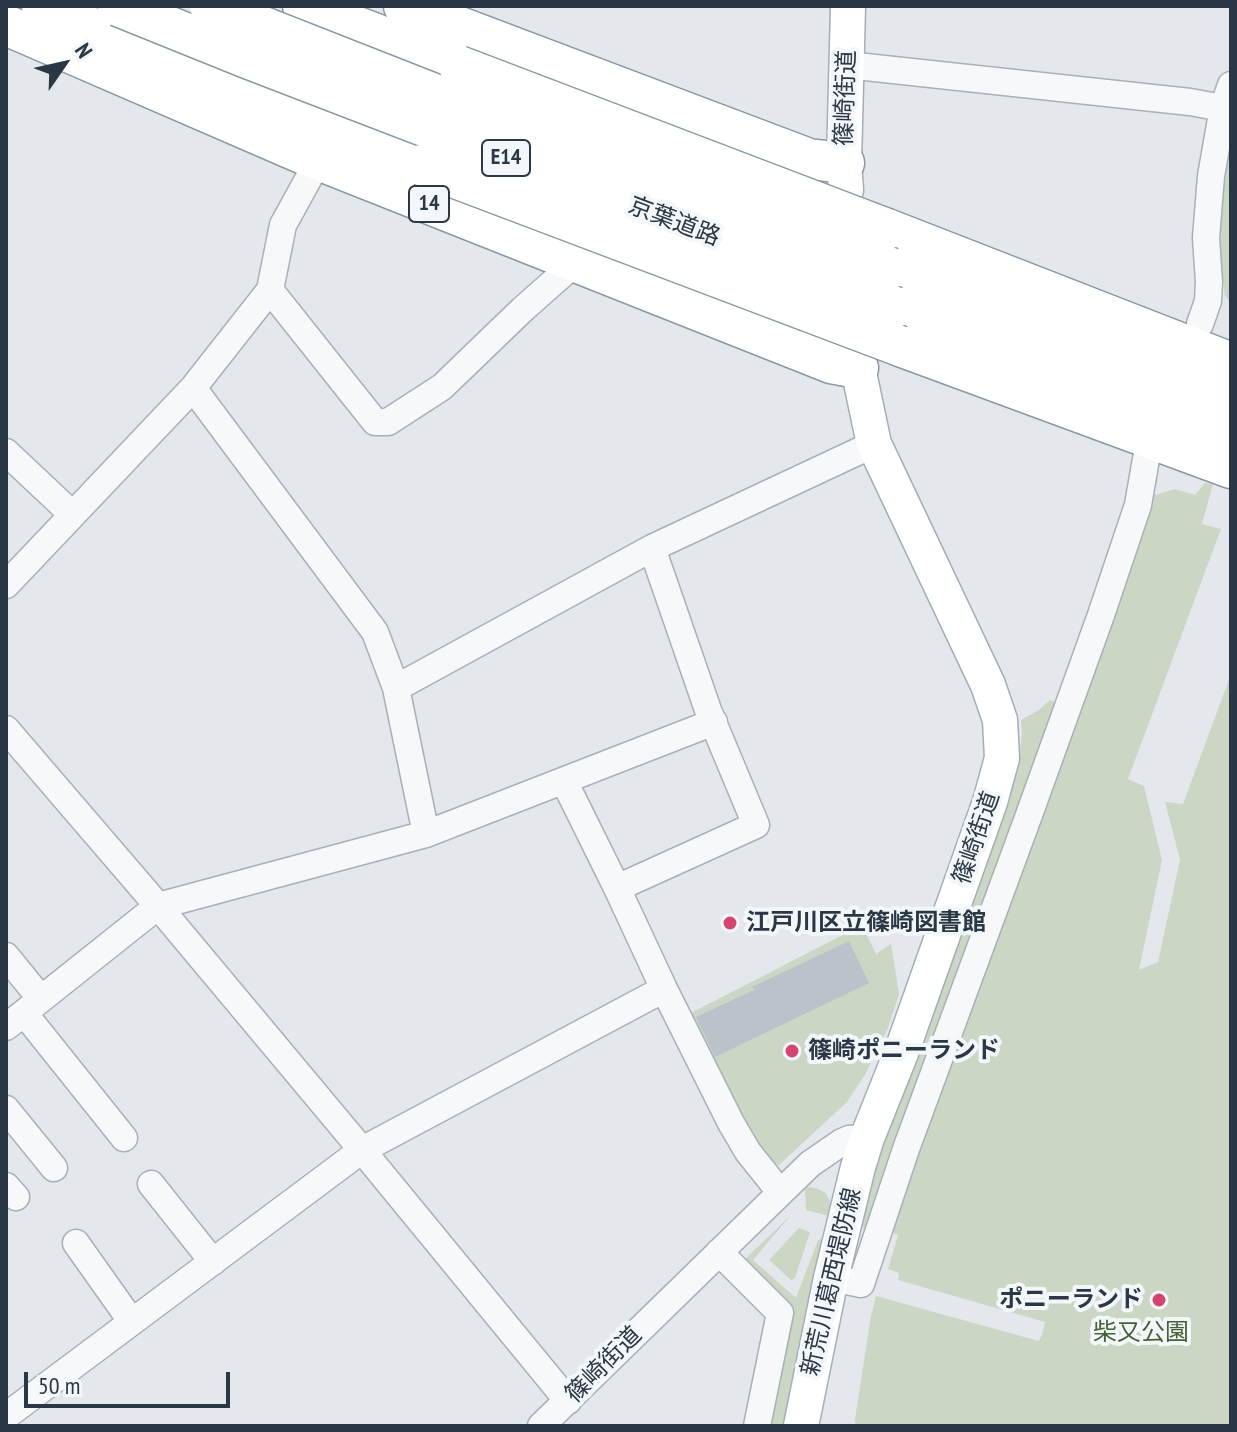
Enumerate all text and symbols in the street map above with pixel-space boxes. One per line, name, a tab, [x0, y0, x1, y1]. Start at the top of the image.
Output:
north arrow	[24, 24, 104, 104]
text: N	[69, 38, 99, 63]
street label: 篠崎街道	[830, 50, 862, 146]
road number: E14	[482, 140, 530, 176]
road number: 14	[409, 186, 449, 222]
street label: 京葉道路	[624, 191, 724, 253]
street label: 篠崎街道	[948, 788, 1006, 888]
place label: 江戸川区立篠崎図書館	[746, 909, 986, 937]
marker: 江戸川区立篠崎図書館	[721, 914, 739, 932]
place label: 篠崎ポニーランド	[808, 1037, 1000, 1065]
marker: 篠崎ポニーランド	[783, 1042, 801, 1060]
street label: 新荒川葛西堤防線	[796, 1185, 868, 1379]
place label: ポニーランド	[999, 1286, 1143, 1314]
marker: ポニーランド	[1150, 1291, 1168, 1309]
park label: 柴又公園	[1093, 1319, 1189, 1347]
street label: 篠崎街道	[560, 1321, 648, 1409]
scale bar	[28, 1356, 234, 1406]
text: 50 m	[38, 1370, 80, 1401]

